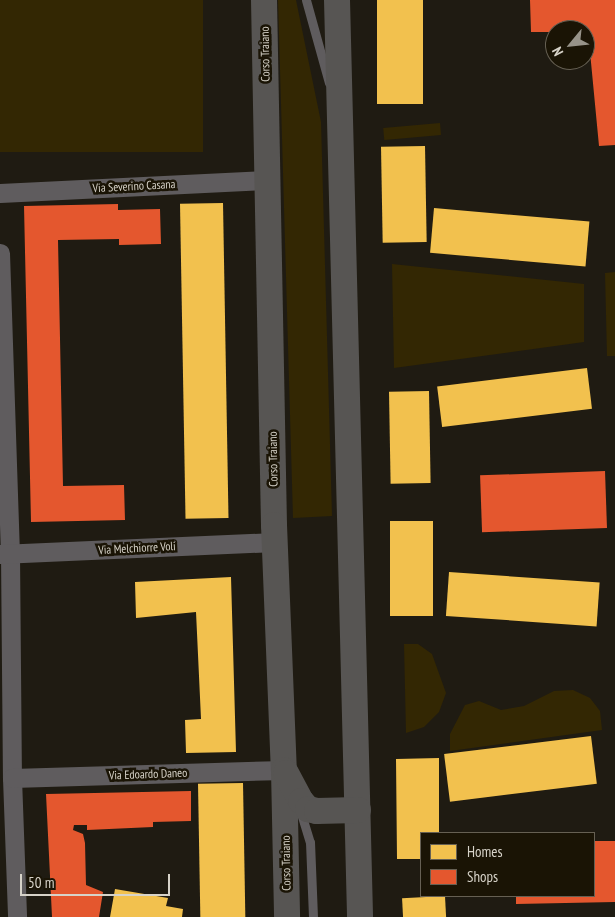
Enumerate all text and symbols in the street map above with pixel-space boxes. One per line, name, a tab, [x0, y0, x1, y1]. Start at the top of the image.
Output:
north arrow	[545, 20, 595, 70]
street label: Corso Traiano	[257, 26, 273, 82]
text: N	[548, 44, 567, 59]
street label: Via Severino Casana	[92, 177, 176, 195]
street label: Corso Traiano	[265, 431, 281, 487]
street label: Via Melchiorre Voli	[98, 539, 176, 557]
street label: Via Edoardo Daneo	[109, 765, 187, 783]
legend	[420, 832, 595, 897]
street label: Corso Traiano	[278, 835, 294, 891]
text: Homes	[467, 842, 503, 861]
scale bar	[22, 864, 172, 896]
text: Shops	[467, 867, 498, 886]
text: 50 m	[28, 873, 54, 892]

